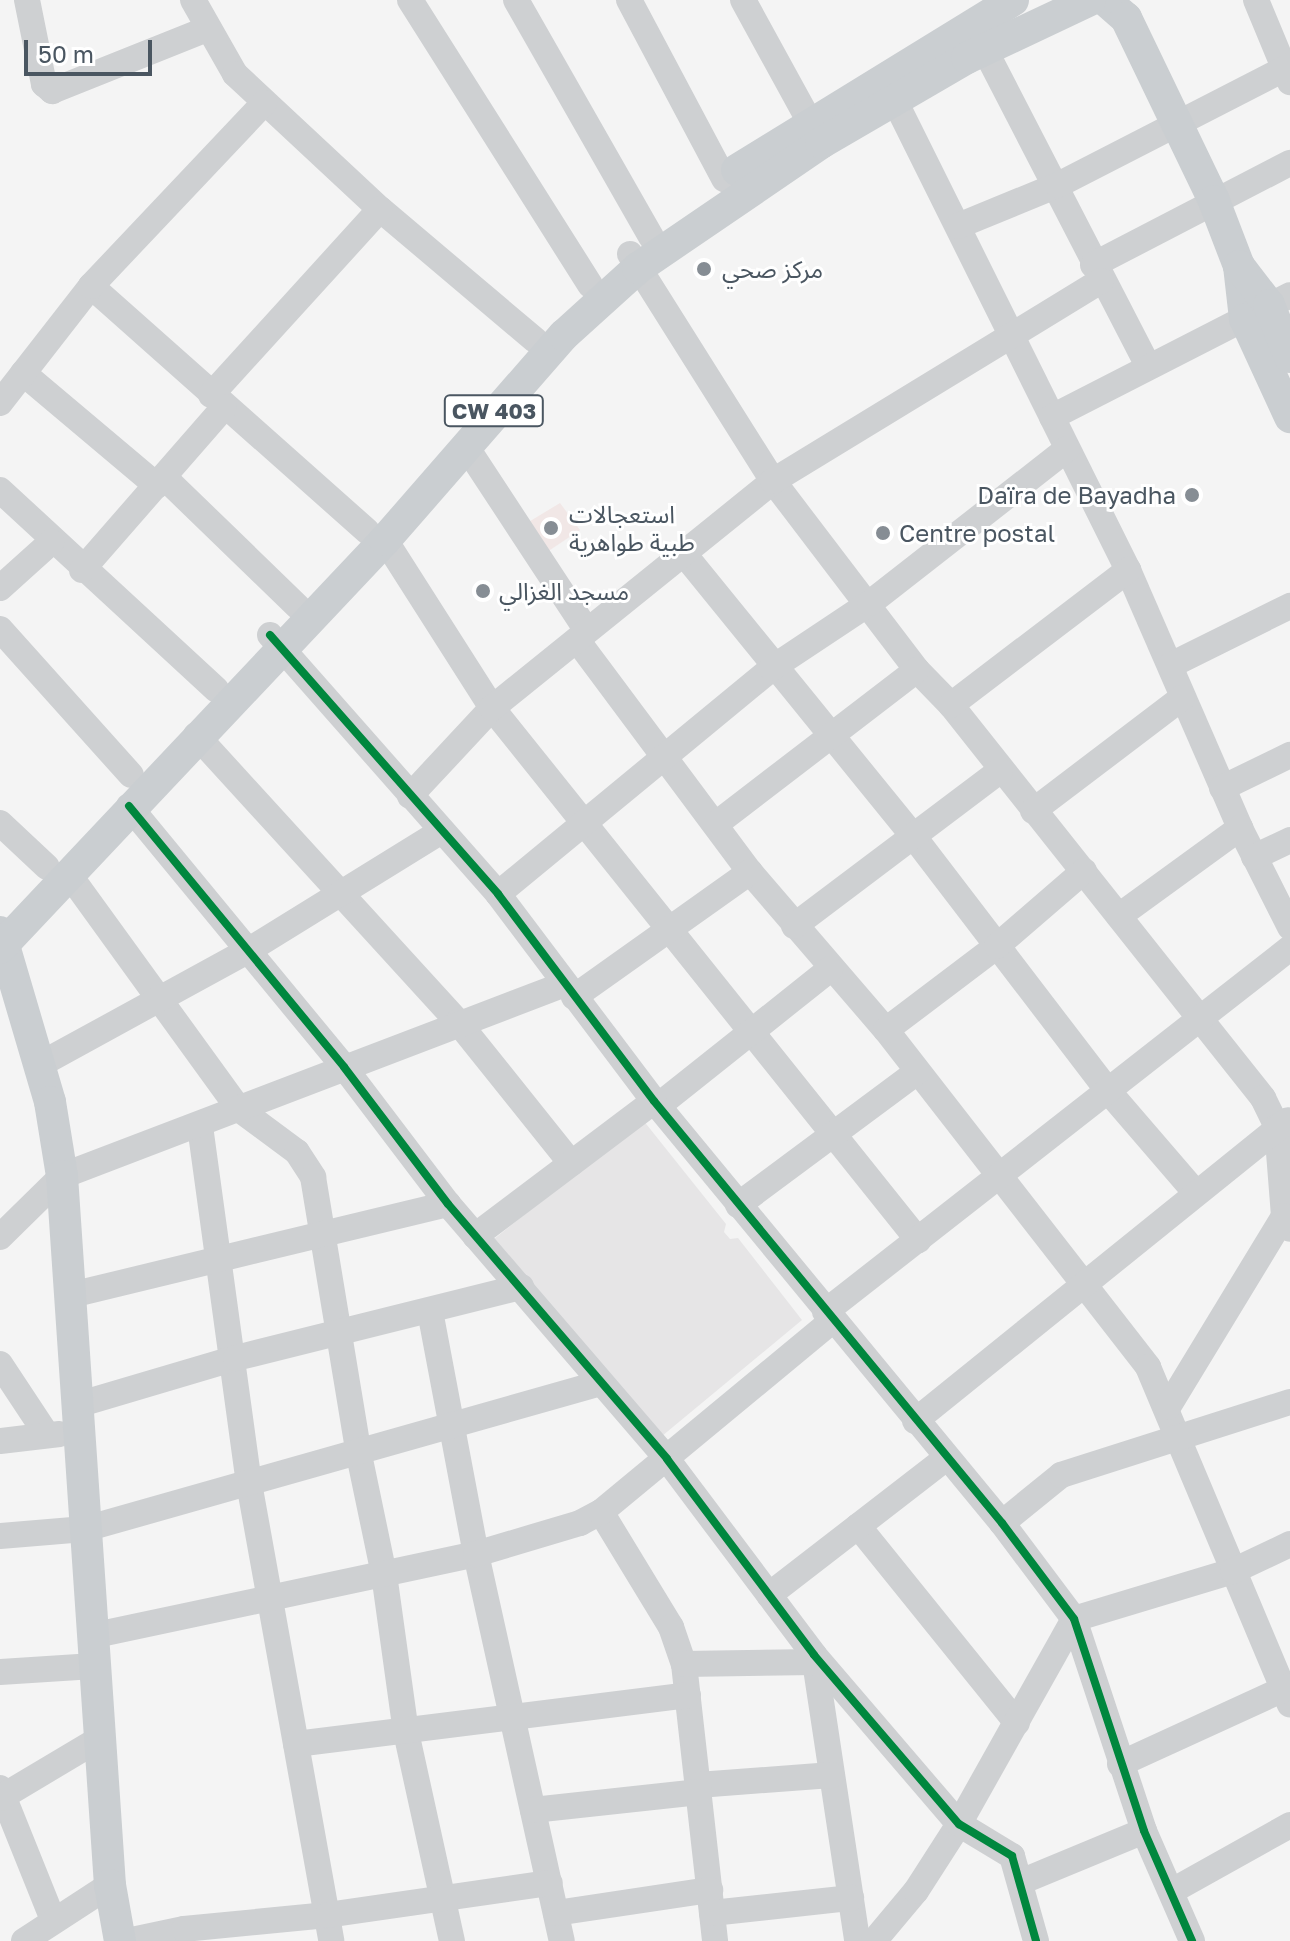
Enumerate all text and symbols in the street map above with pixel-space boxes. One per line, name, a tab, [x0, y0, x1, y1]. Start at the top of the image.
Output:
scale bar	[28, 24, 156, 74]
text: 50 m	[38, 39, 94, 68]
place label: مركز صحي	[722, 255, 823, 283]
marker: مركز صحي	[693, 258, 715, 280]
road number: CW 403	[442, 393, 546, 429]
place label: Daïra de Bayadha	[977, 481, 1176, 509]
marker: Daïra de Bayadha	[1183, 486, 1201, 504]
place label: استعجالات طبية طواهرية	[569, 500, 695, 556]
marker: استعجالات طبية طواهرية	[540, 517, 562, 539]
place label: Centre postal	[899, 519, 1055, 547]
marker: Centre postal	[874, 524, 892, 542]
place label: مسجد الغزالي	[499, 577, 629, 605]
marker: مسجد الغزالي	[474, 582, 492, 600]

